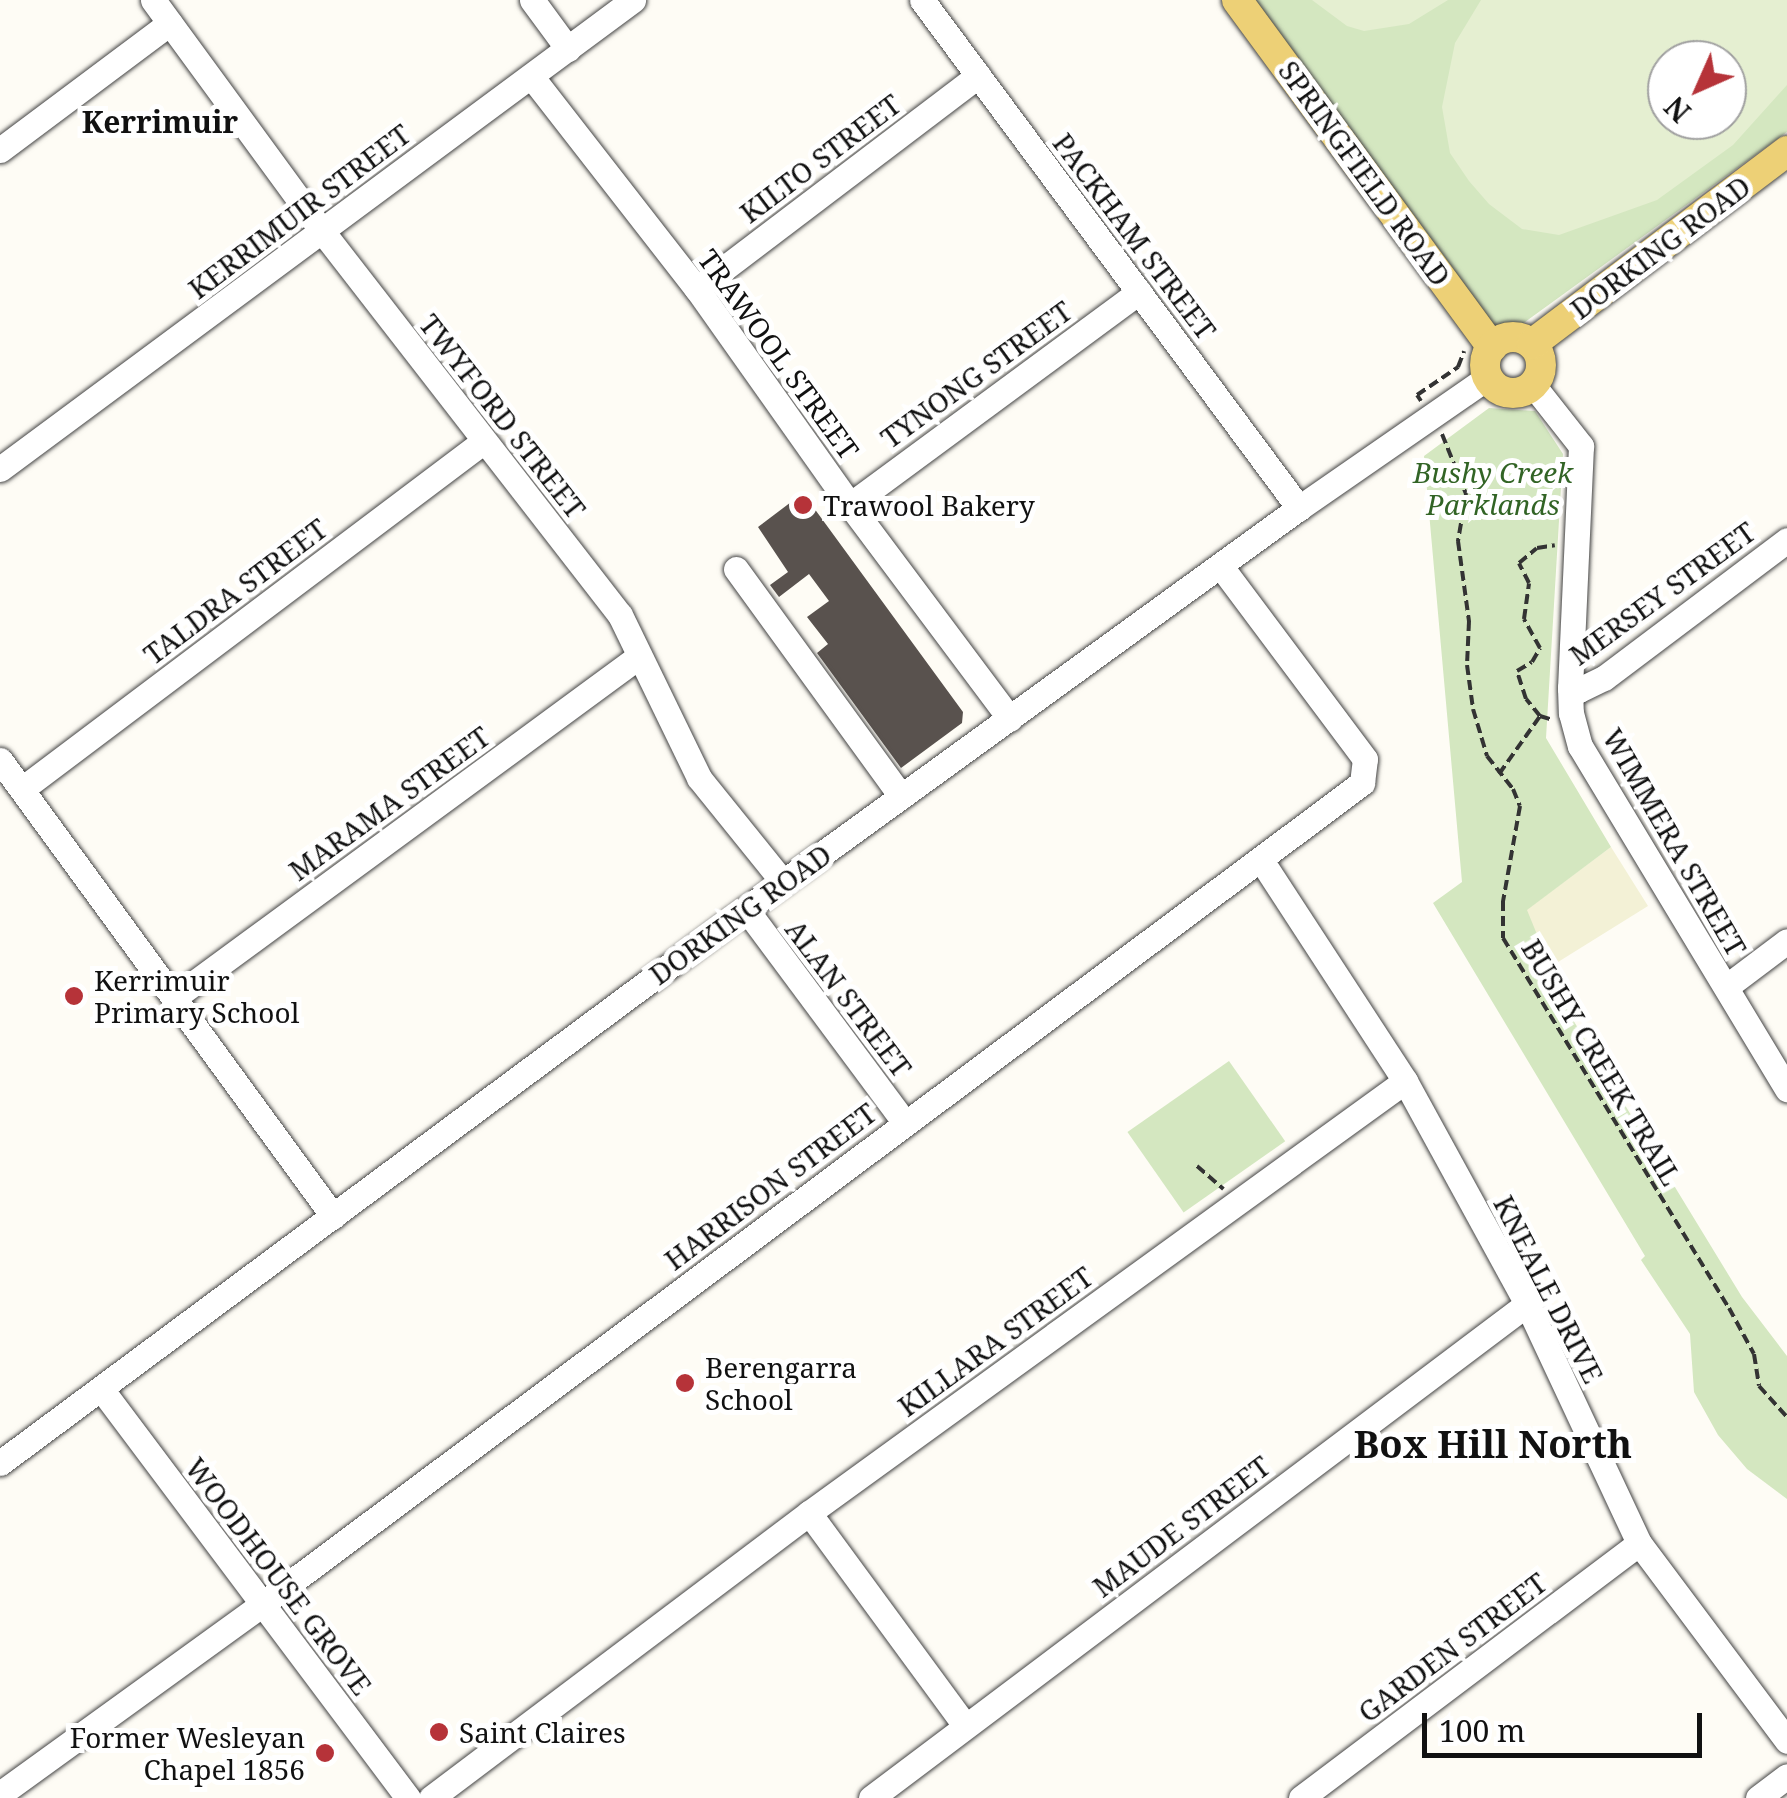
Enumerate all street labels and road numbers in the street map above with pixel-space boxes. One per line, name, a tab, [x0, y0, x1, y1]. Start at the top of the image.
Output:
street label: SPRINGFIELD ROAD	[1272, 54, 1458, 292]
street label: KILTO STREET	[733, 87, 907, 229]
street label: KERRIMUIR STREET	[182, 117, 416, 305]
street label: PACKHAM STREET	[1047, 126, 1223, 346]
street label: DORKING ROAD	[1564, 169, 1756, 325]
street label: TRAWOOL STREET	[692, 243, 866, 465]
street label: TYNONG STREET	[874, 293, 1078, 455]
street label: TWYFORD STREET	[413, 307, 593, 525]
street label: TALDRA STREET	[137, 511, 333, 671]
street label: MERSEY STREET	[1563, 514, 1761, 672]
street label: MARAMA STREET	[282, 719, 496, 887]
street label: WIMMERA STREET	[1596, 722, 1754, 962]
street label: DORKING ROAD	[643, 837, 837, 991]
street label: ALAN STREET	[779, 913, 919, 1083]
street label: BUSHY CREEK TRAIL	[1515, 933, 1689, 1191]
street label: HARRISON STREET	[658, 1096, 882, 1276]
street label: KNEALE DRIVE	[1487, 1190, 1611, 1388]
street label: KILLARA STREET	[891, 1259, 1099, 1423]
street label: MAUDE STREET	[1086, 1449, 1276, 1603]
street label: WOODHOUSE GROVE	[179, 1451, 379, 1701]
street label: GARDEN STREET	[1351, 1565, 1553, 1729]

